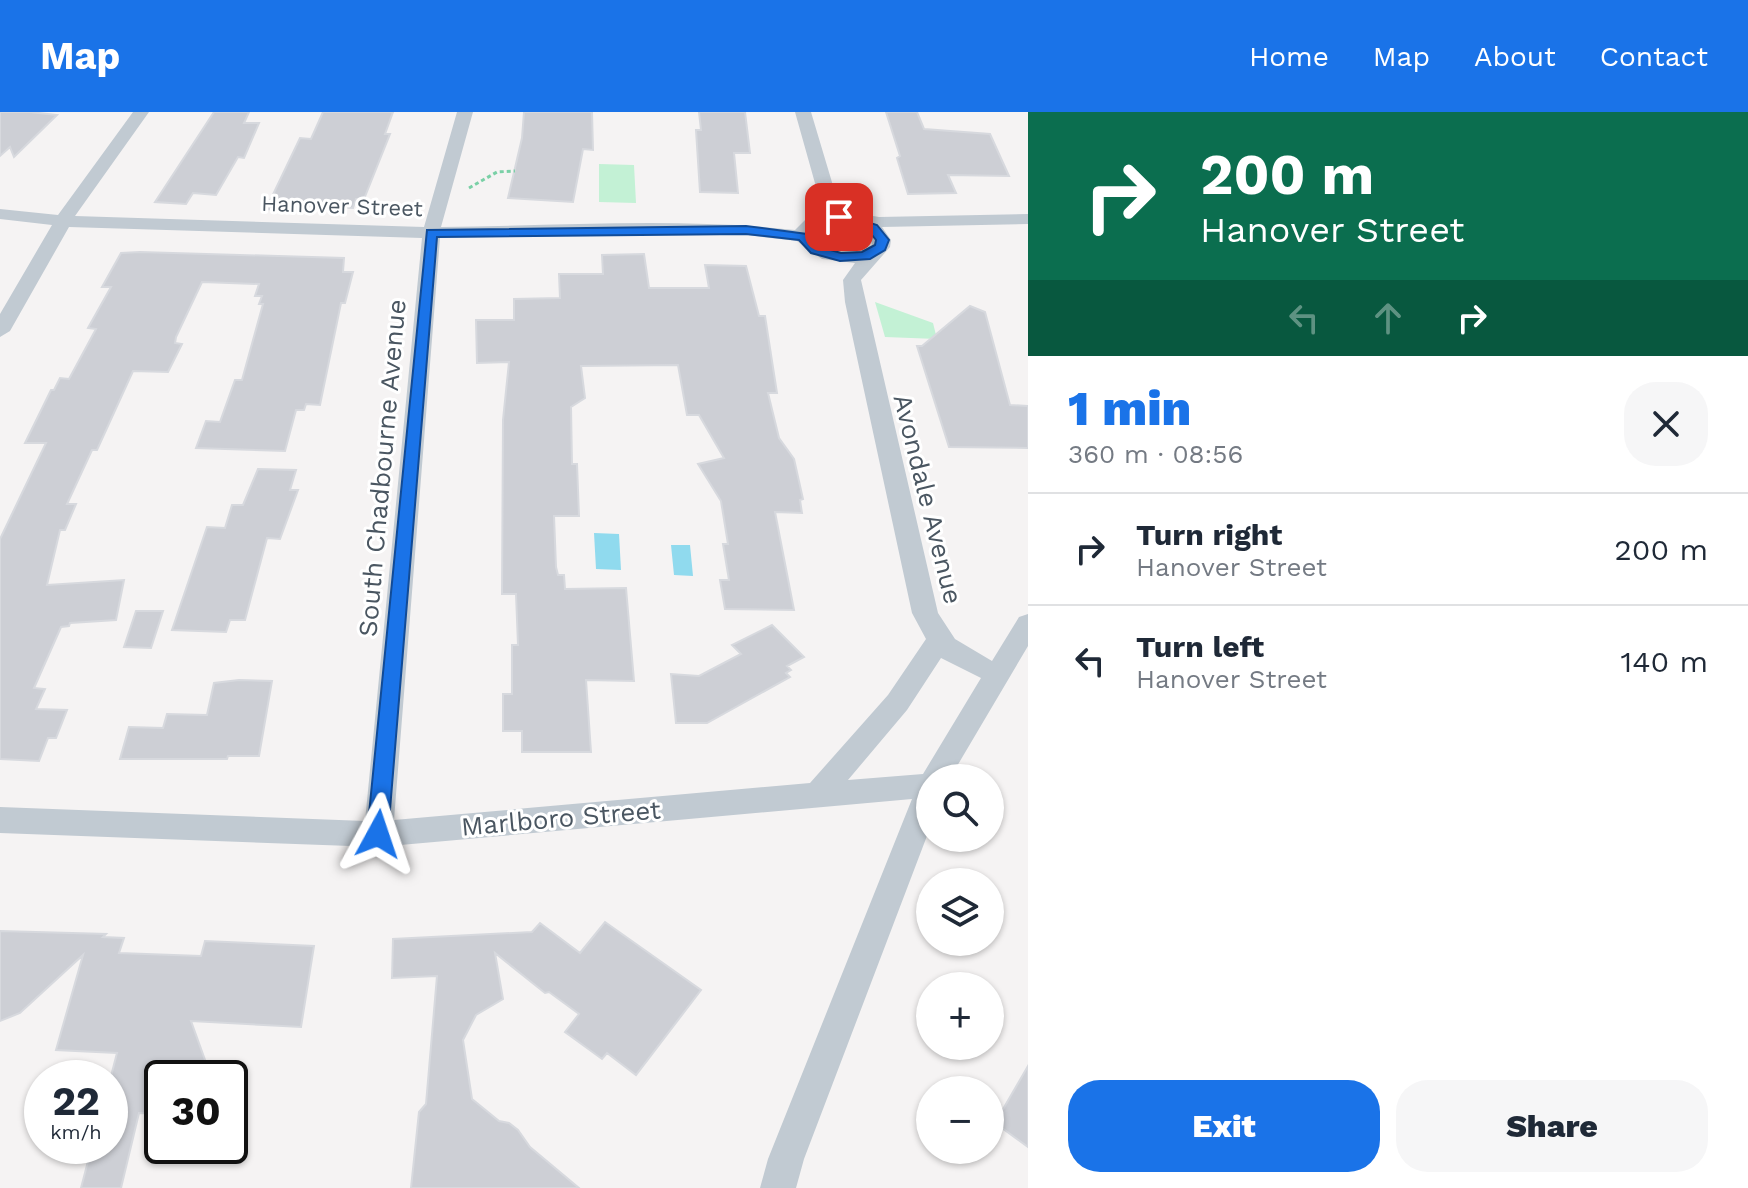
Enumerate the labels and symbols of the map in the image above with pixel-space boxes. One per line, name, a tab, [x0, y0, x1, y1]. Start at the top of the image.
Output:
pin	[805, 183, 873, 251]
street label: Hanover Street	[261, 191, 423, 221]
street label: South Chadbourne Avenue	[352, 298, 412, 638]
street label: Avondale Avenue	[887, 391, 969, 607]
position arrow	[336, 792, 420, 876]
street label: Marlboro Street	[460, 794, 662, 842]
speed limit sign: 30	[144, 1060, 248, 1164]

